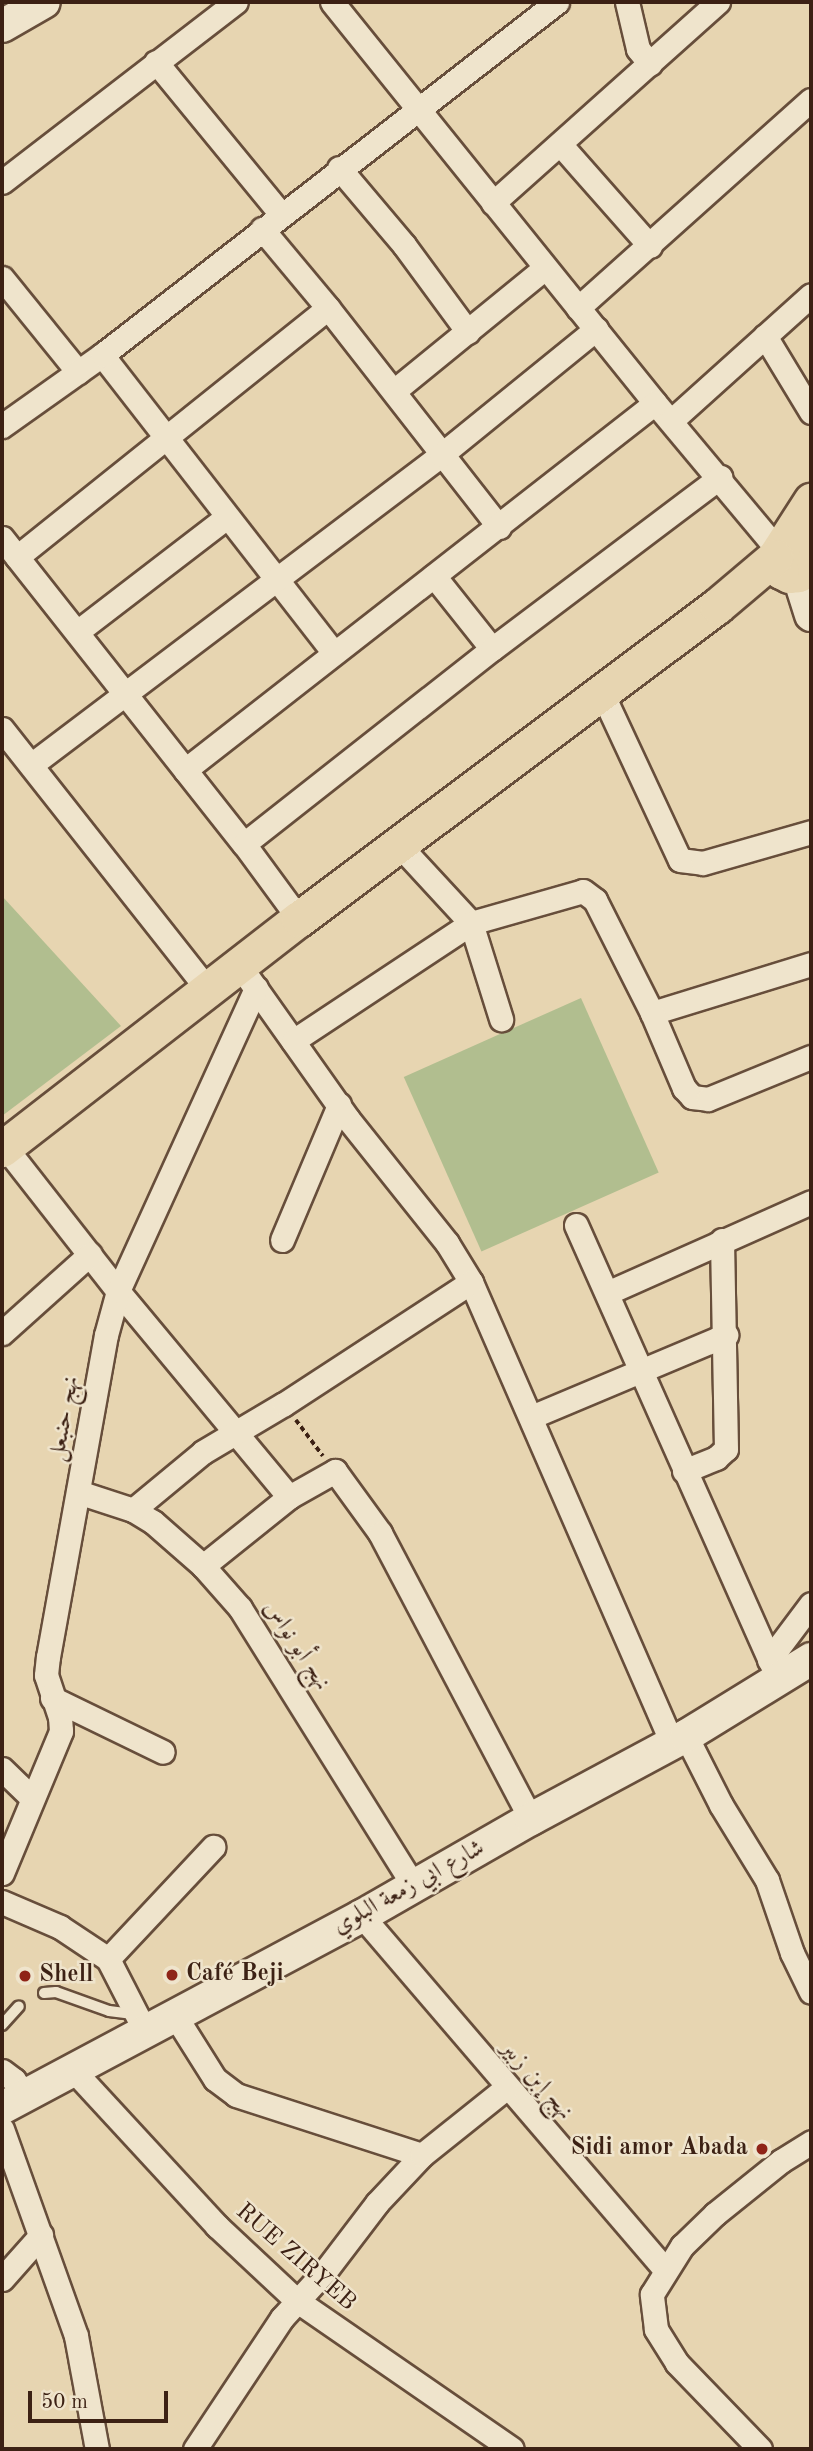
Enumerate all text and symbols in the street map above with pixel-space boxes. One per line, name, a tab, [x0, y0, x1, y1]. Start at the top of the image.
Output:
street label: نهج حنبعل	[43, 1374, 87, 1464]
street label: نهج أبو نواس	[256, 1595, 336, 1697]
street label: شارع ابي زمعة البلوي	[328, 1834, 490, 1942]
place label: Café Beji	[186, 1961, 284, 1989]
place label: Shell	[39, 1962, 93, 1990]
marker: Café Beji	[164, 1967, 180, 1983]
marker: Shell	[17, 1968, 33, 1984]
street label: نهج إبن زبير	[494, 2035, 578, 2127]
place label: Sidi amor Abada	[571, 2135, 748, 2163]
marker: Sidi amor Abada	[754, 2141, 770, 2157]
street label: RUE ZIRYEB	[229, 2198, 361, 2318]
scale bar	[32, 2378, 172, 2422]
text: 50 m	[41, 2392, 88, 2413]

